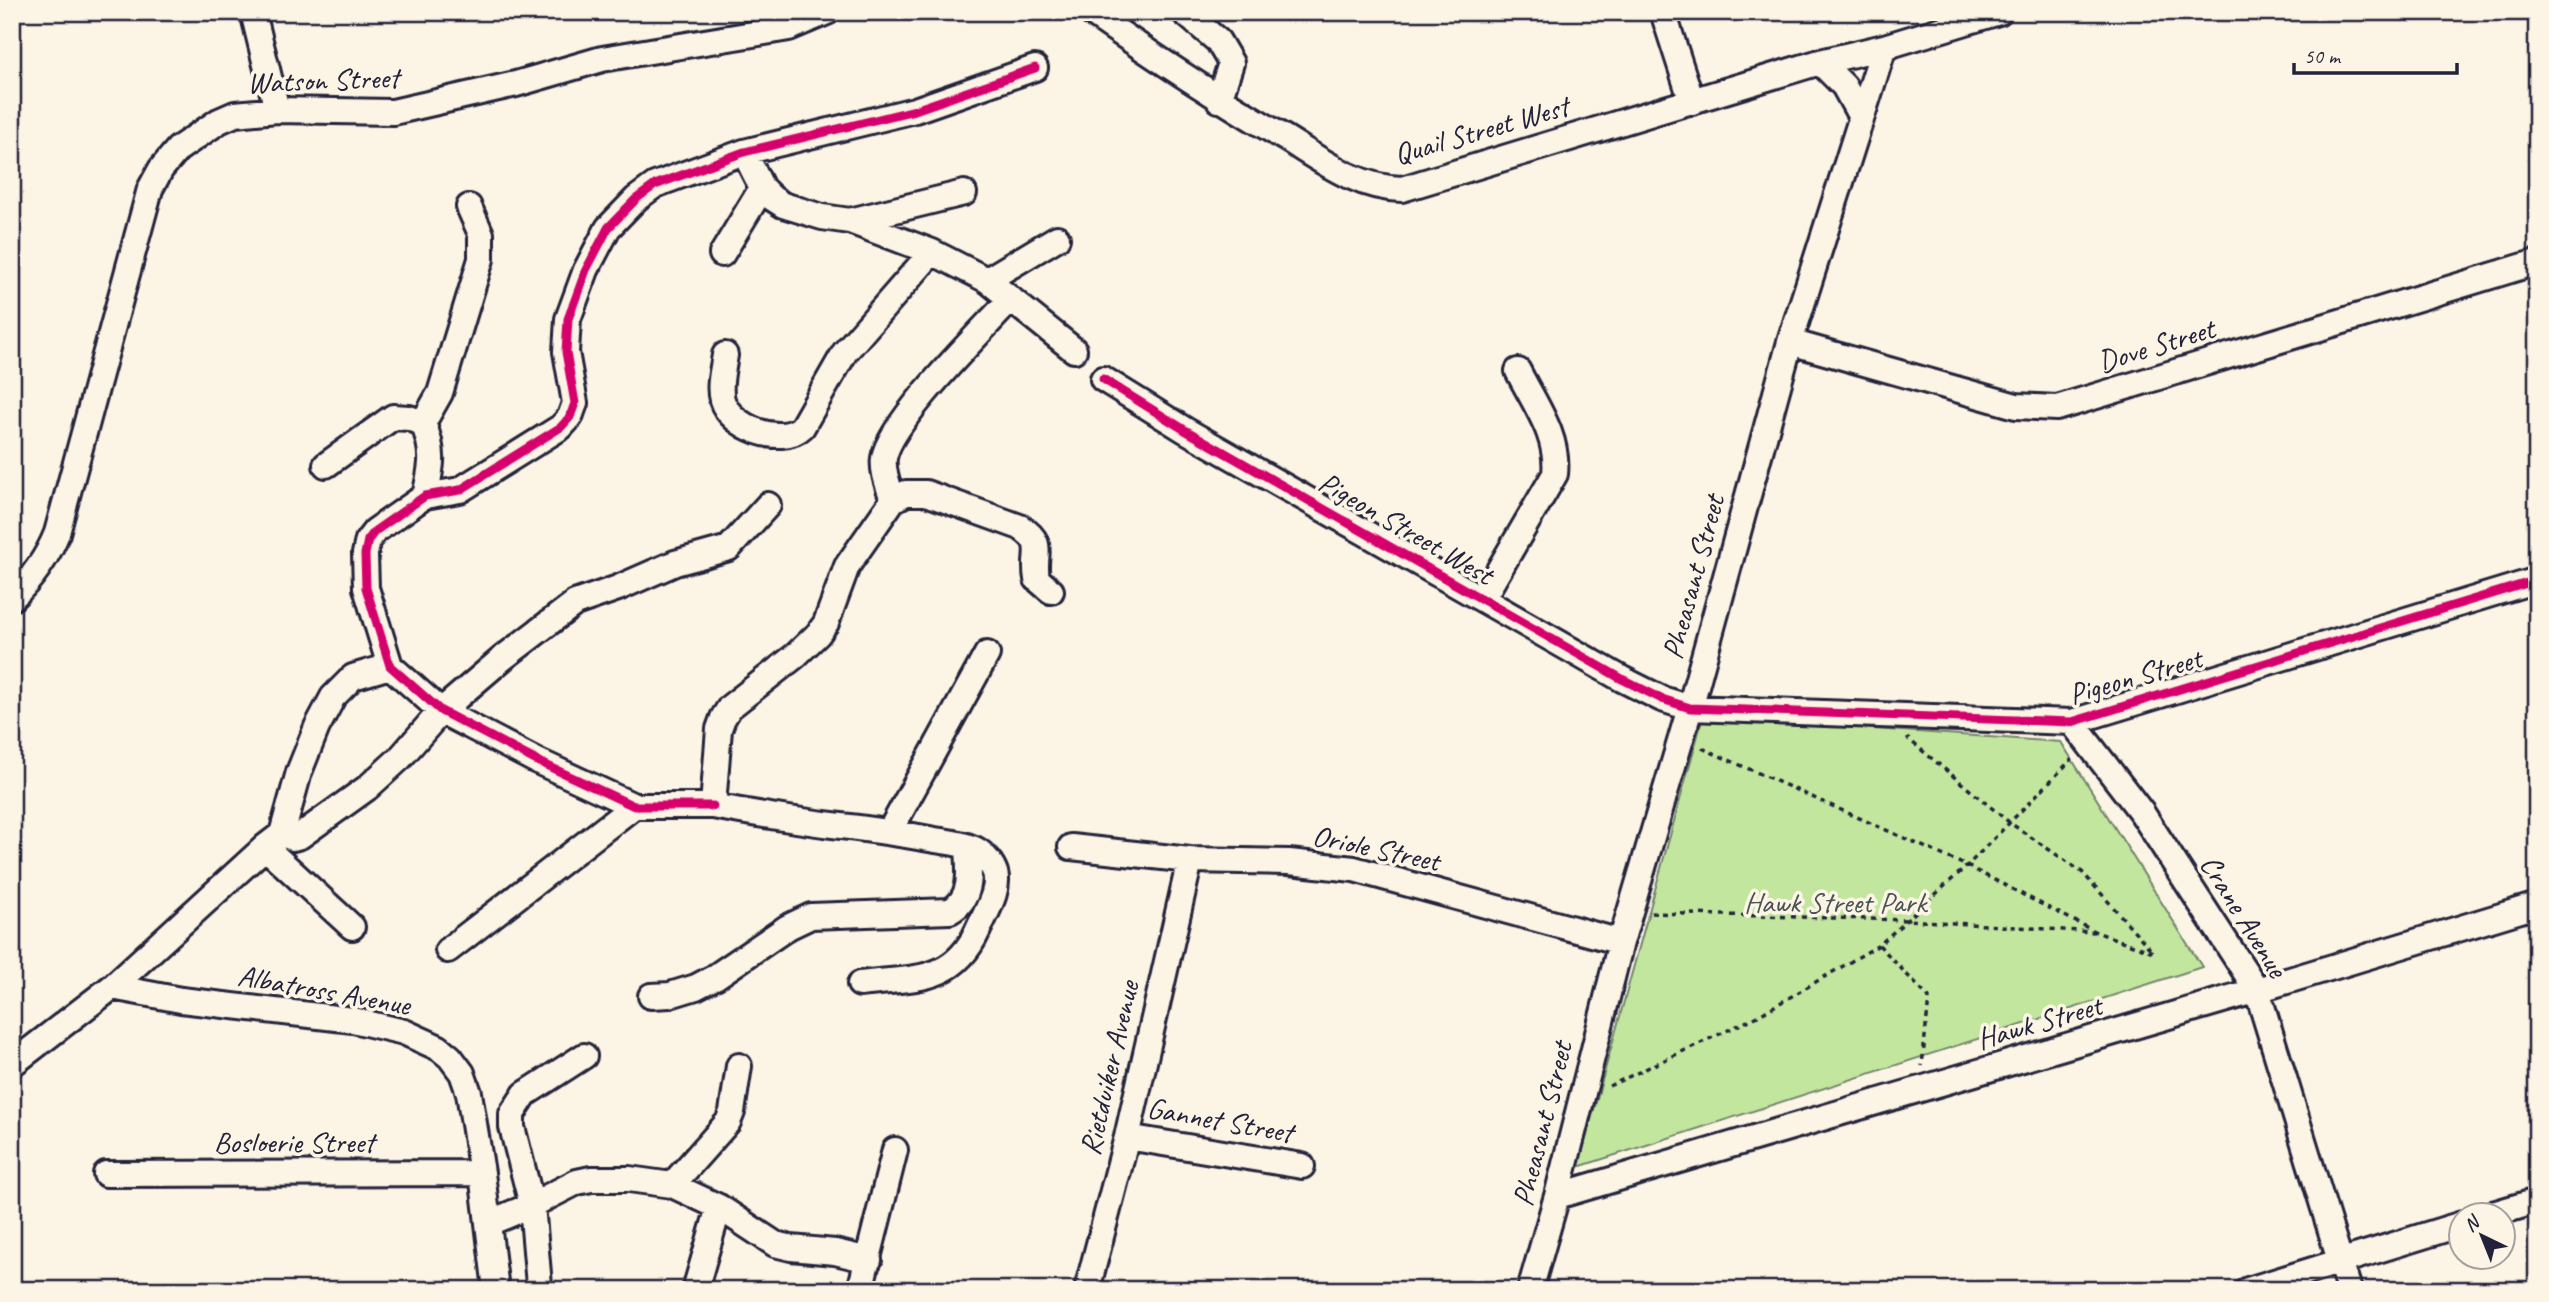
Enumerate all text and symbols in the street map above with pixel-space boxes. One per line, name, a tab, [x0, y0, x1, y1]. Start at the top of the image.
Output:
scale bar	[2294, 32, 2456, 76]
text: 50 m	[2304, 43, 2342, 69]
street label: Watson Street	[247, 58, 403, 102]
street label: Quail Street West	[1389, 86, 1576, 173]
street label: Dove Street	[2093, 308, 2222, 381]
street label: Pigeon Street West	[1312, 463, 1503, 595]
street label: Pheasant Street	[1653, 488, 1734, 663]
street label: Pigeon Street	[2064, 638, 2209, 713]
street label: Oriole Street	[1309, 816, 1446, 881]
street label: Crane Avenue	[2192, 848, 2298, 986]
park label: Hawk Street Park	[1744, 883, 1928, 921]
street label: Albatross Avenue	[235, 956, 415, 1024]
street label: Rietduiker Avenue	[1070, 975, 1148, 1159]
street label: Hawk Street	[1972, 985, 2109, 1058]
street label: Pheasant Street	[1503, 1035, 1581, 1210]
street label: Gannet Street	[1144, 1089, 1300, 1152]
street label: Bosloerie Street	[214, 1123, 378, 1161]
north arrow	[2448, 1200, 2518, 1270]
text: N	[2459, 1209, 2486, 1237]

